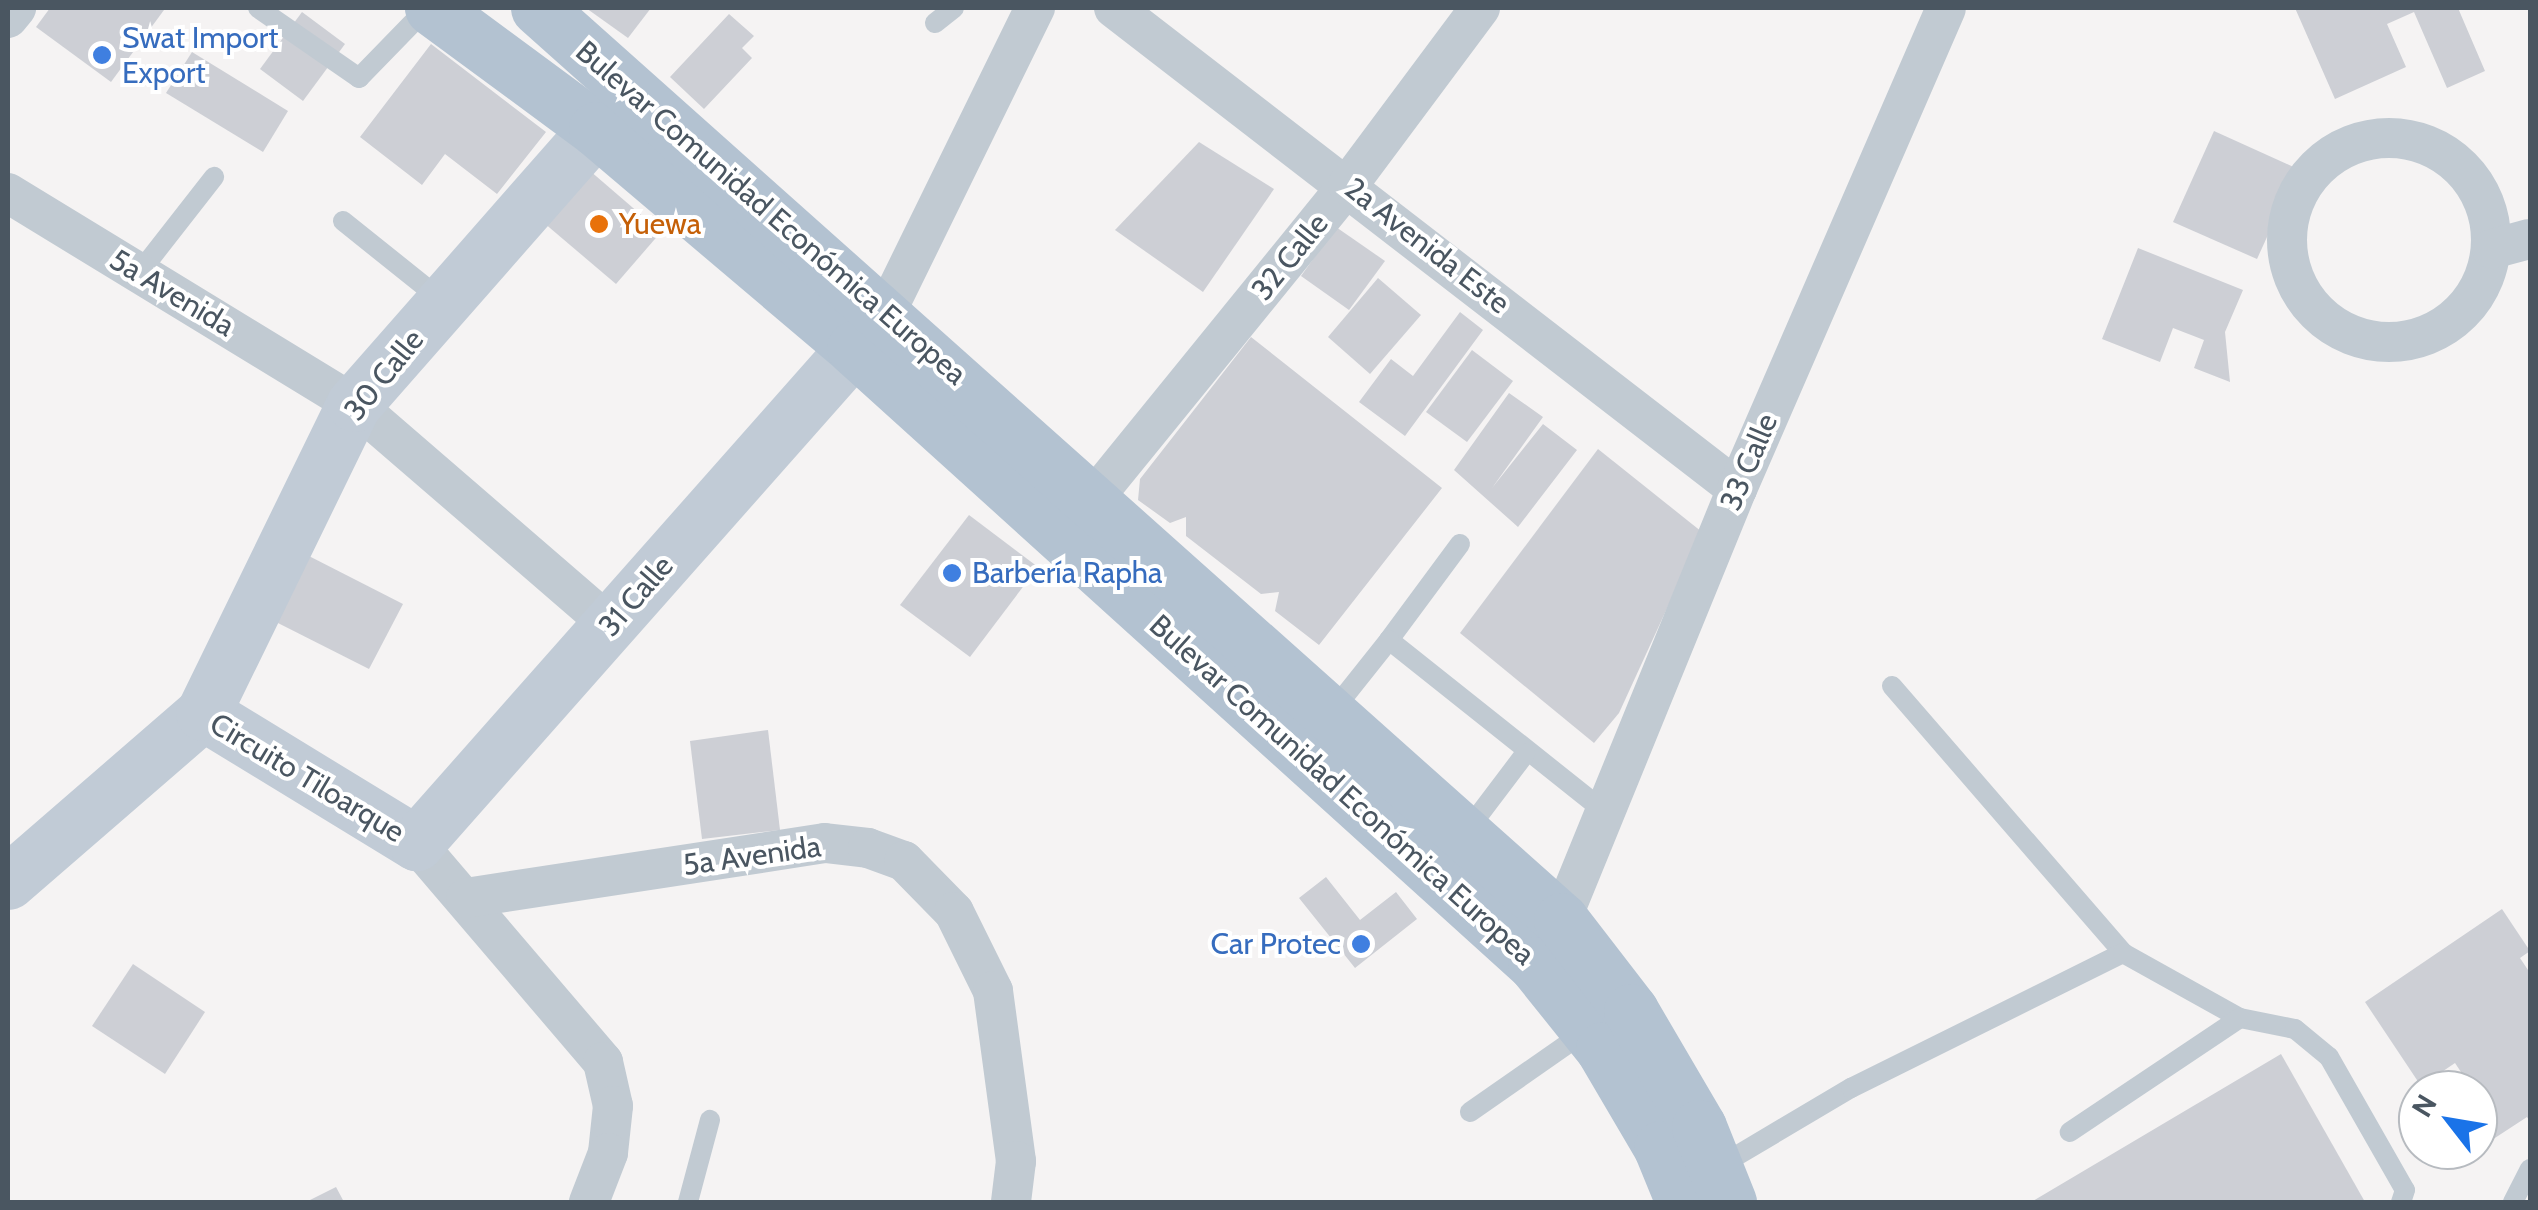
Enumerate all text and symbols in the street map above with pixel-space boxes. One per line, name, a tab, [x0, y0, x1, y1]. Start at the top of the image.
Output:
place label: Swat Import Export	[122, 20, 278, 90]
street label: Bulevar Comunidad Económica Europea	[568, 34, 974, 392]
marker: Swat Import Export	[91, 44, 113, 66]
street label: 2a Avenida Este	[1337, 170, 1517, 322]
place label: Yuewa	[619, 206, 701, 242]
street label: 32 Calle	[1244, 206, 1336, 308]
marker: Yuewa	[588, 213, 610, 235]
street label: 5a Avenida	[103, 242, 241, 344]
street label: 30 Calle	[337, 322, 431, 428]
street label: 33 Calle	[1713, 408, 1785, 516]
street label: 31 Calle	[591, 548, 681, 644]
place label: Barbería Rapha	[972, 555, 1162, 591]
marker: Barbería Rapha	[941, 562, 963, 584]
street label: Bulevar Comunidad Económica Europea	[1142, 607, 1542, 973]
street label: Circuito Tiloarque	[203, 706, 411, 850]
street label: 5a Avenida	[681, 829, 823, 883]
place label: Car Protec	[1211, 926, 1341, 962]
marker: Car Protec	[1350, 933, 1372, 955]
north arrow	[2398, 1070, 2498, 1170]
text: N	[2404, 1088, 2444, 1123]

